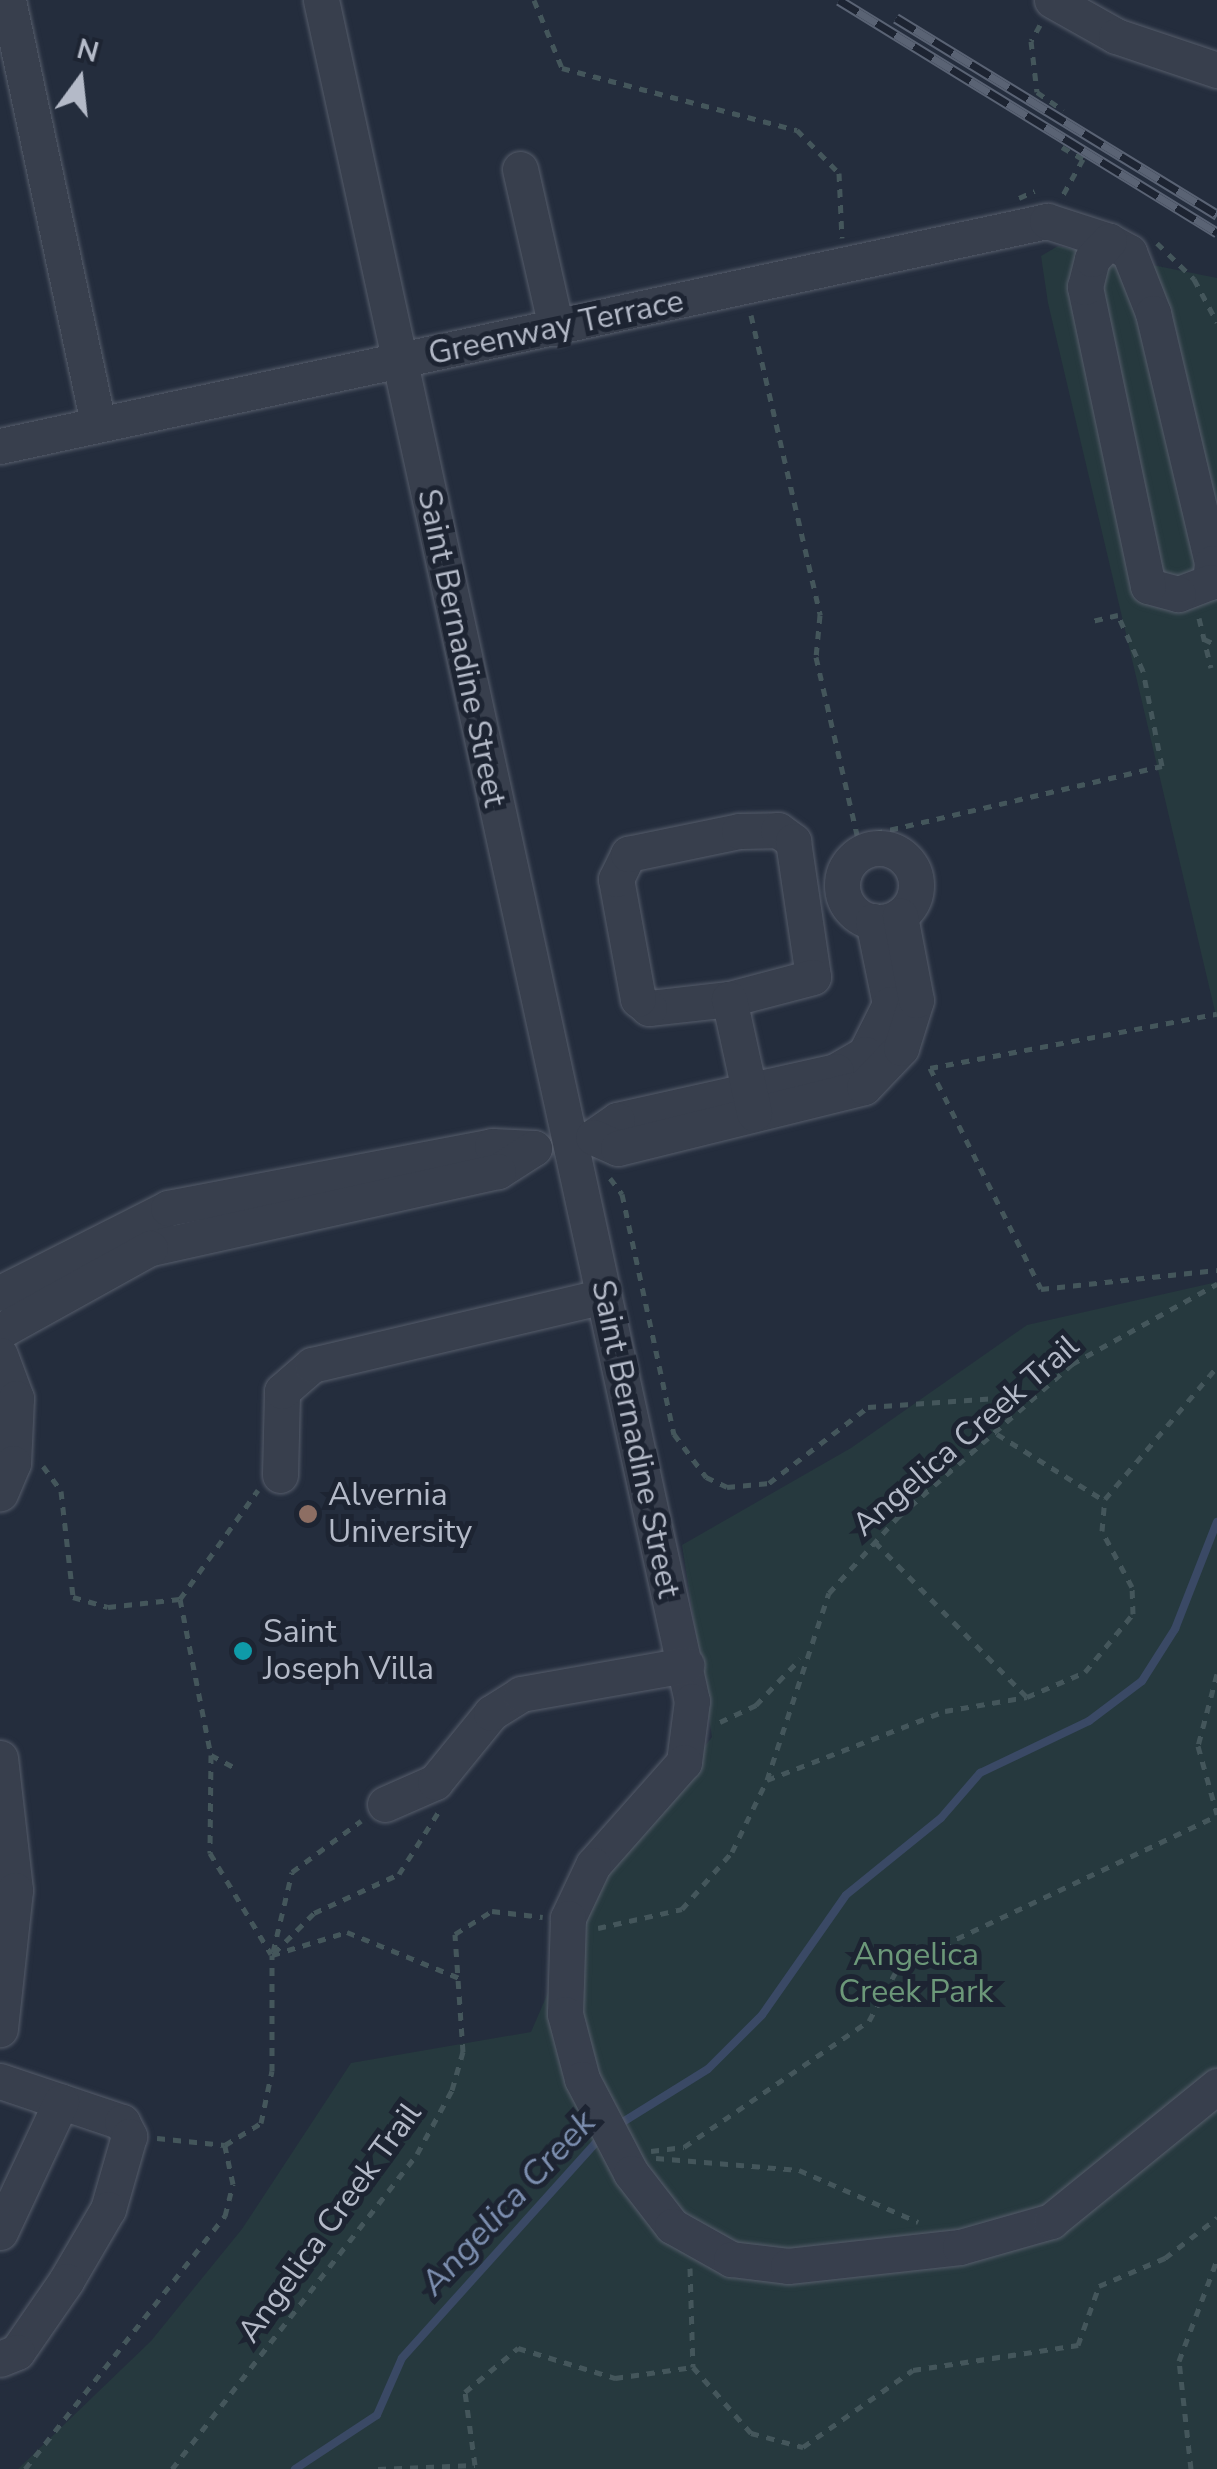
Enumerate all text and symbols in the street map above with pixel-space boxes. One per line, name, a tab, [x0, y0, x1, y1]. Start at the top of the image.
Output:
north arrow	[30, 30, 130, 130]
text: N	[73, 30, 103, 72]
street label: Greenway Terrace	[425, 282, 687, 374]
street label: Saint Bernadine Street	[409, 486, 513, 810]
street label: Saint Bernadine Street	[583, 1277, 687, 1601]
street label: Angelica Creek Trail	[845, 1327, 1087, 1545]
place label: Alvernia University	[328, 1477, 472, 1552]
marker: Alvernia University	[297, 1503, 319, 1525]
place label: Saint Joseph Villa	[263, 1614, 434, 1689]
marker: Saint Joseph Villa	[232, 1640, 254, 1662]
park label: Angelica Creek Park	[839, 1937, 993, 2012]
street label: Angelica Creek Trail	[230, 2096, 430, 2350]
water label: Angelica Creek	[412, 2102, 604, 2304]

